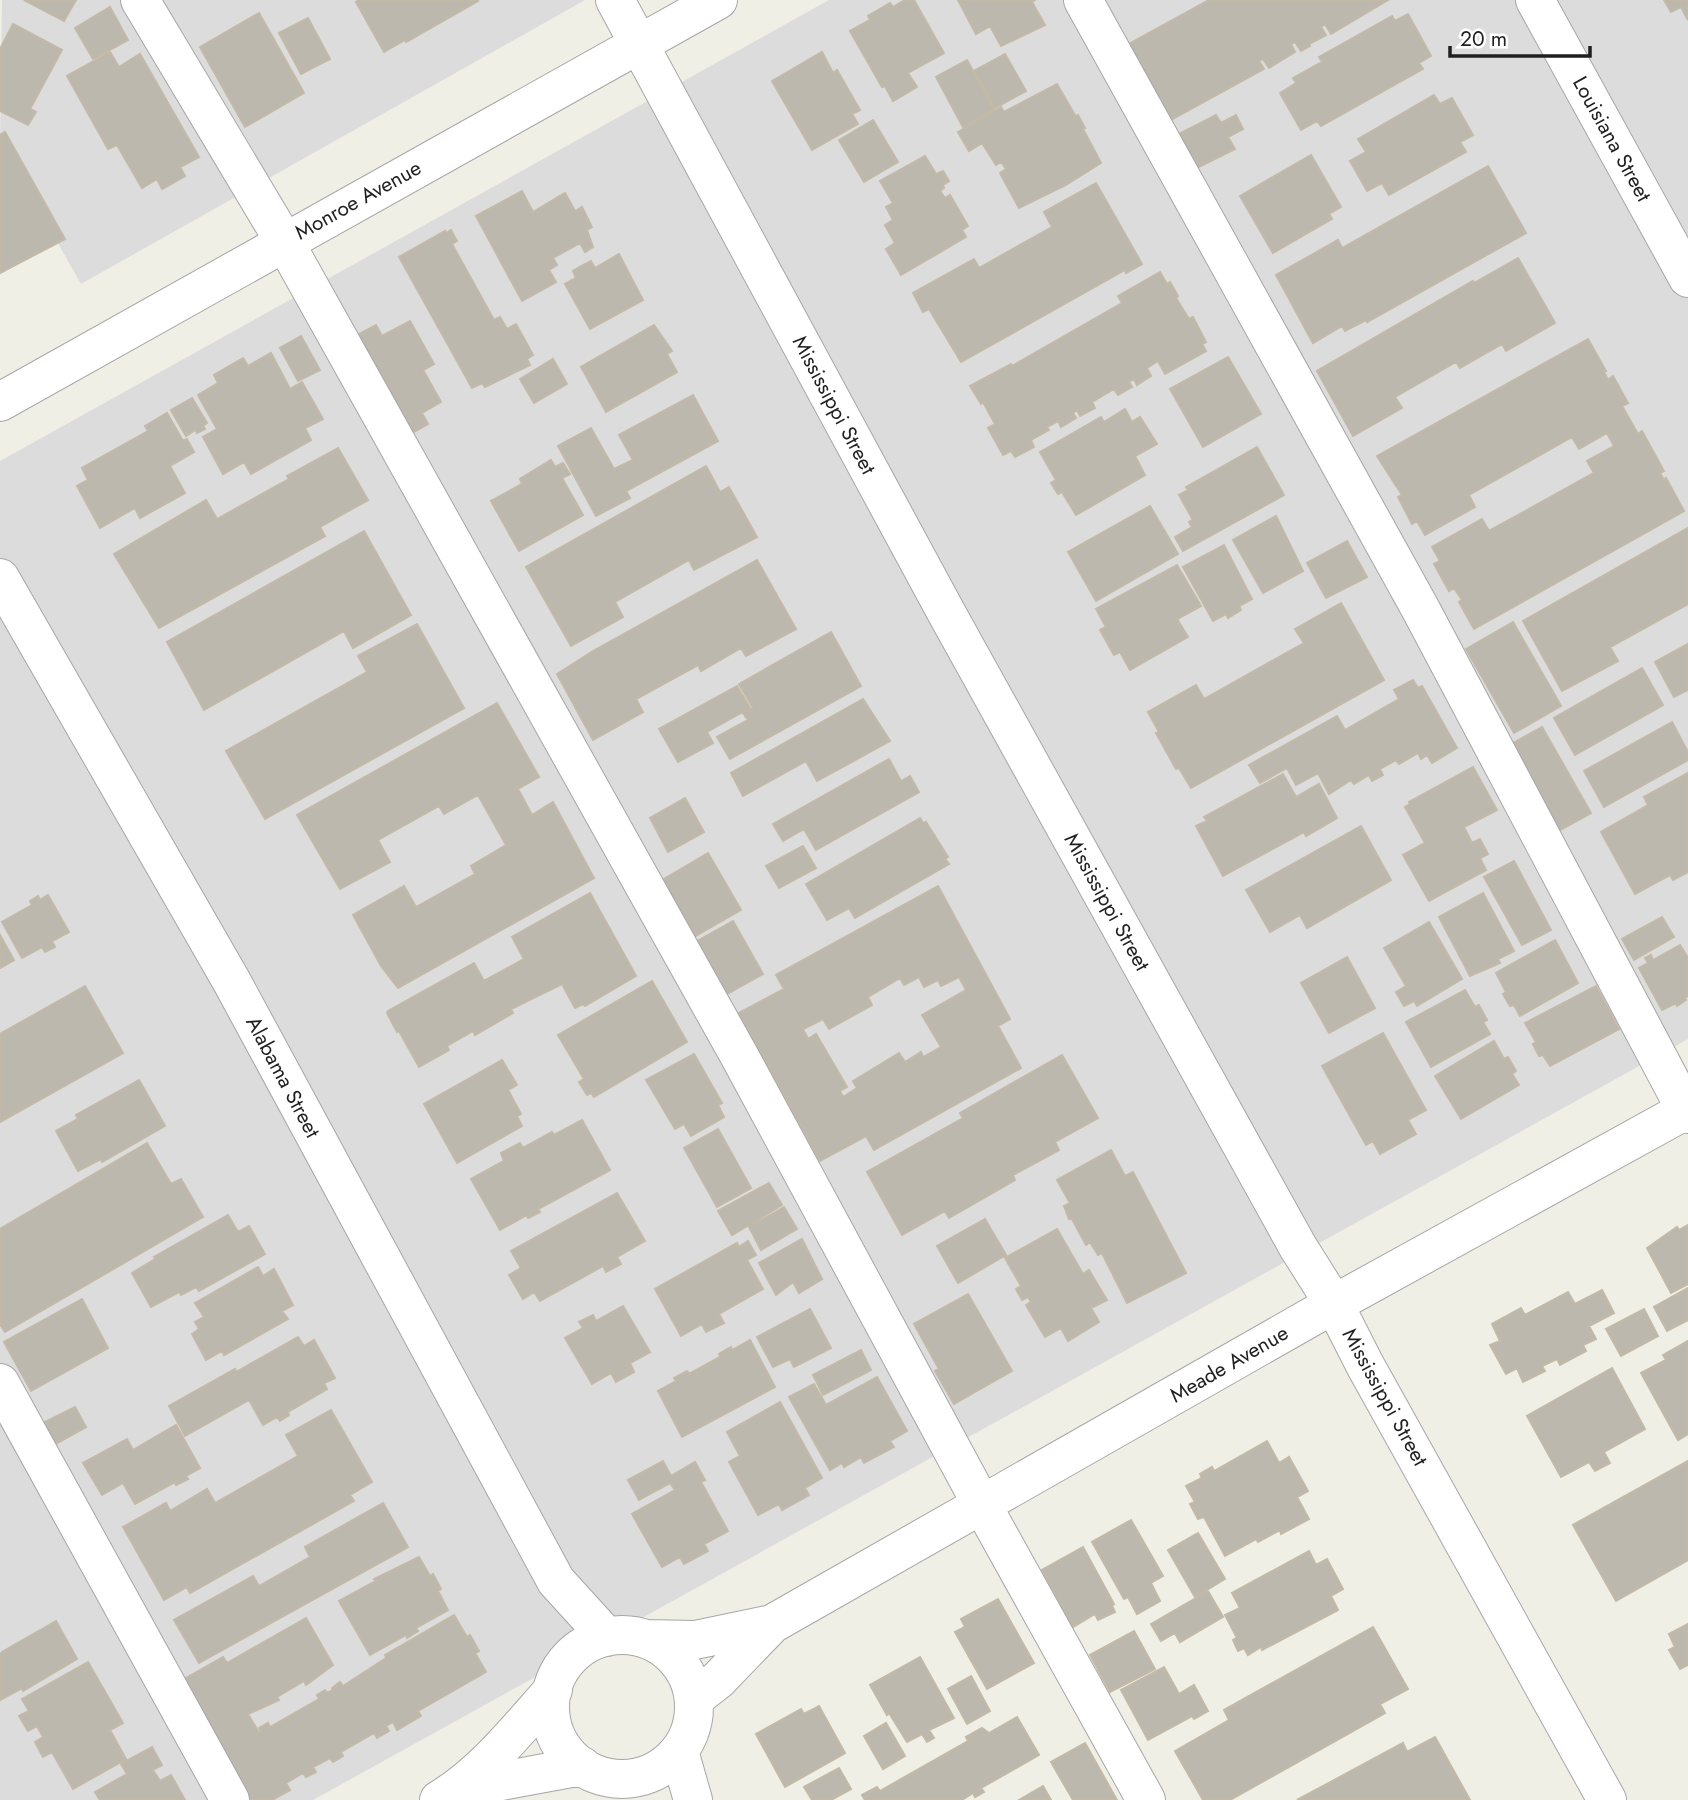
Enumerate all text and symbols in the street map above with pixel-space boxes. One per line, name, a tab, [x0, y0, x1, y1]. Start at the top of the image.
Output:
scale bar	[1450, 14, 1590, 58]
text: 20 m	[1460, 24, 1507, 54]
street label: Louisiana Street	[1565, 71, 1659, 207]
street label: Monroe Avenue	[289, 153, 427, 247]
street label: Mississippi Street	[785, 330, 883, 480]
street label: Mississippi Street	[1057, 828, 1157, 976]
street label: Alabama Street	[238, 1011, 328, 1143]
street label: Meade Avenue	[1164, 1318, 1294, 1410]
street label: Mississippi Street	[1335, 1323, 1435, 1471]

